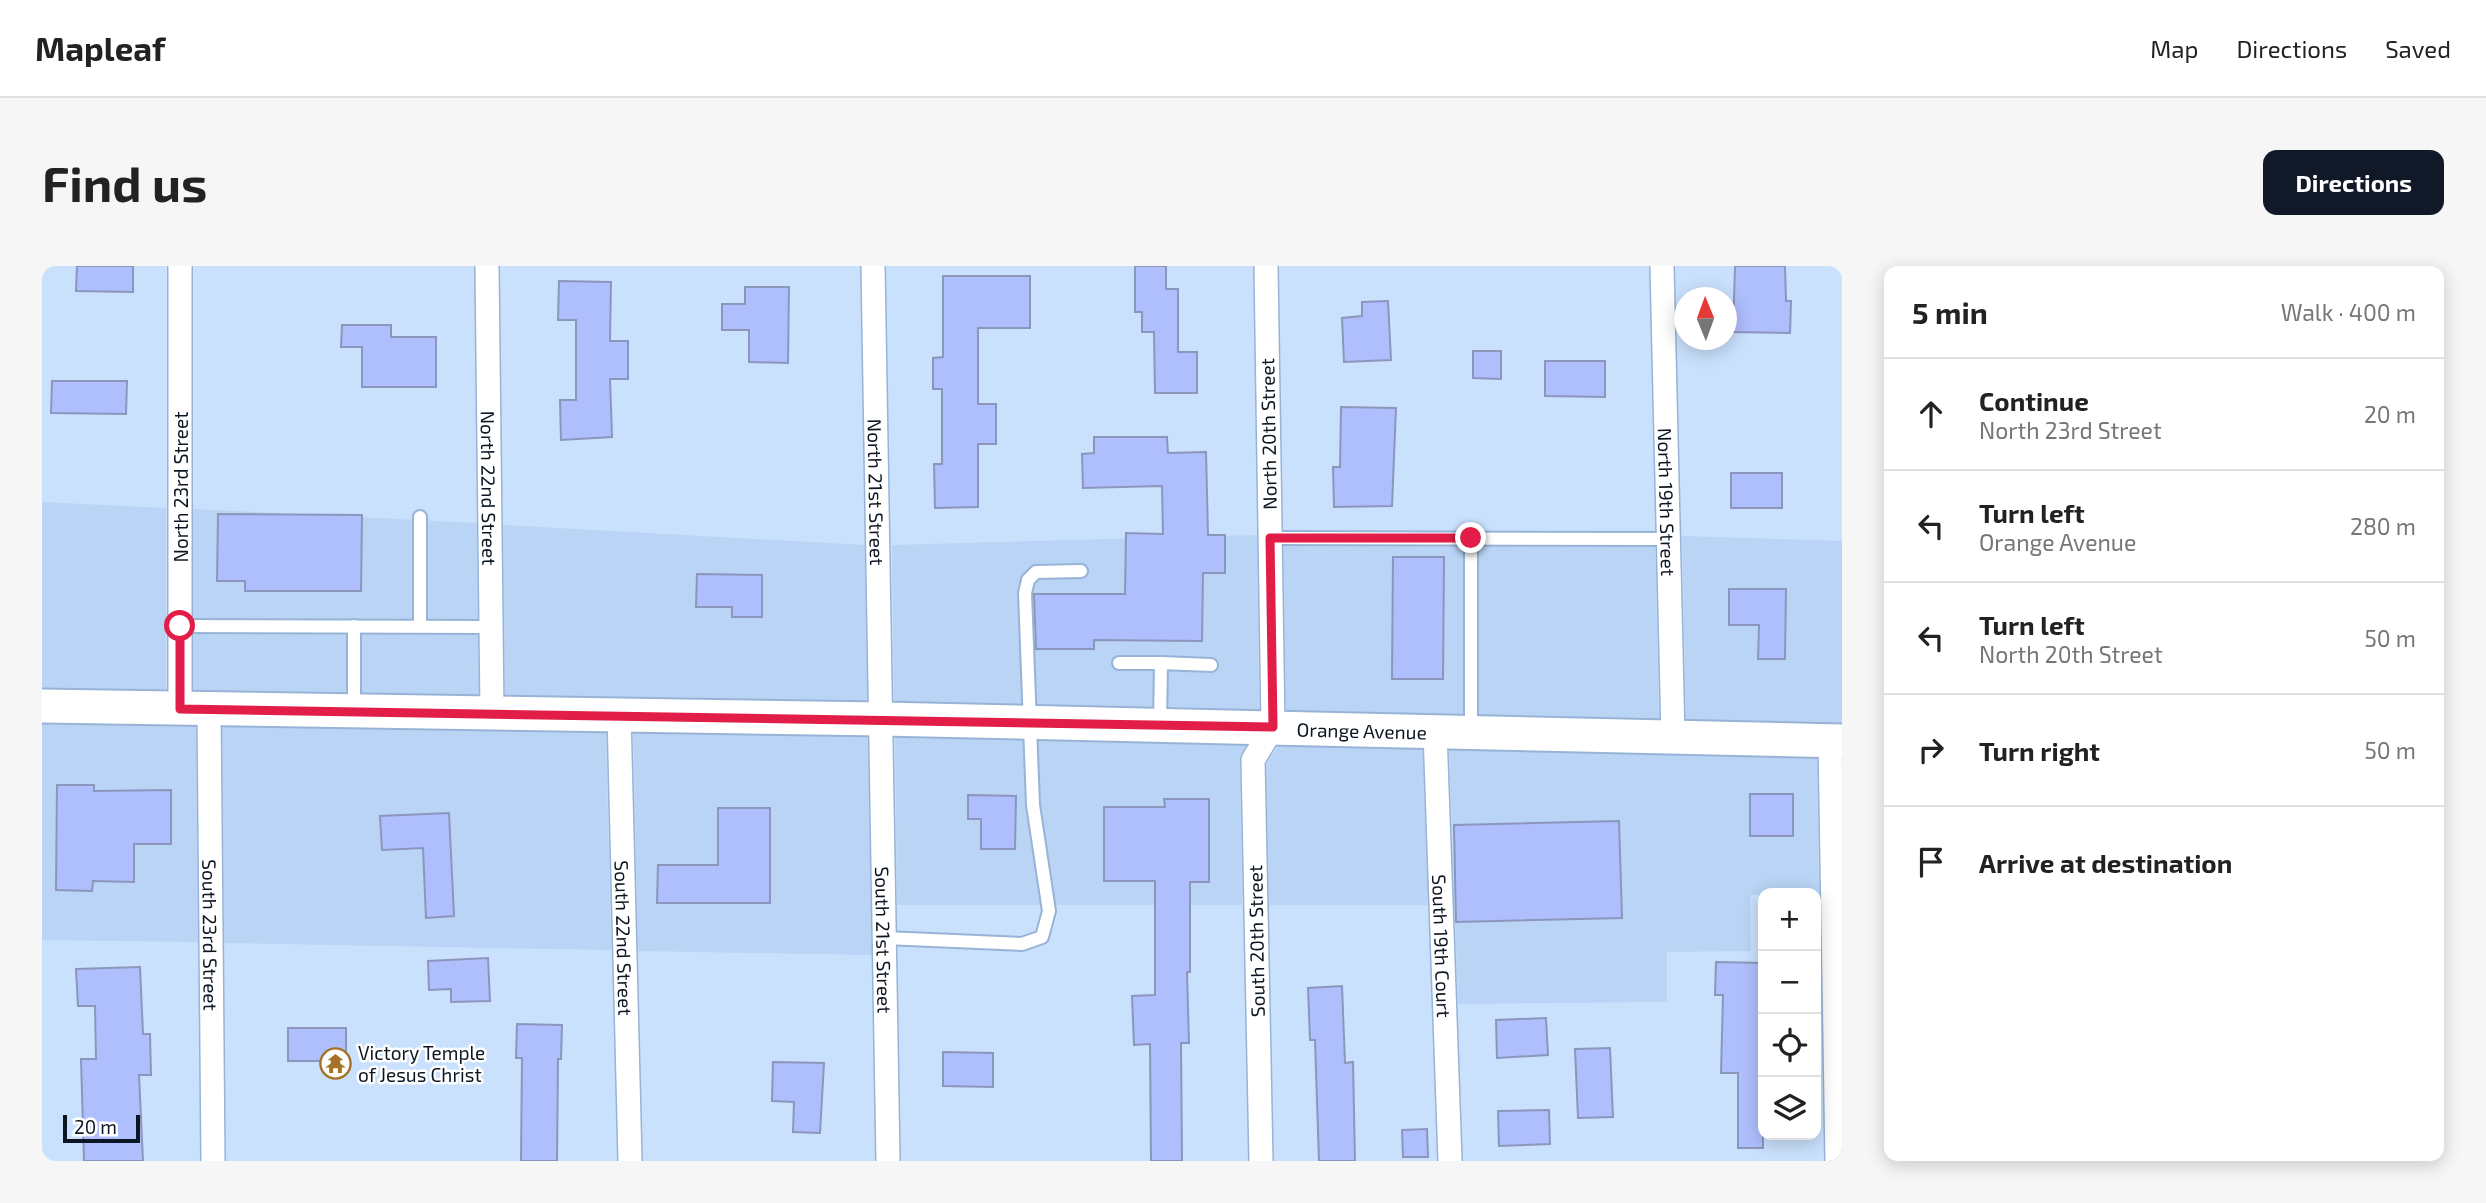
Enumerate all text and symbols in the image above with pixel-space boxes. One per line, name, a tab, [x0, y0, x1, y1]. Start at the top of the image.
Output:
text: Mapleaf	[35, 28, 165, 68]
text: Map	[2150, 34, 2198, 63]
text: Directions	[2236, 34, 2347, 63]
text: Saved	[2385, 34, 2451, 63]
button: Directions	[2263, 150, 2444, 215]
text: Find us	[42, 153, 207, 212]
north arrow	[1674, 287, 1737, 350]
text: 5 min	[1912, 294, 1988, 330]
text: Walk · 400 m	[2281, 298, 2416, 326]
street label: North 20th Street	[1255, 358, 1281, 510]
text: Continue	[1979, 385, 2089, 416]
icon: ahead	[1912, 395, 1950, 433]
text: 20 m	[2364, 400, 2416, 428]
street label: North 22nd Street	[477, 410, 502, 565]
street label: North 23rd Street	[169, 412, 192, 562]
text: North 23rd Street	[1979, 416, 2162, 444]
street label: North 21st Street	[864, 418, 890, 565]
street label: North 19th Street	[1654, 428, 1681, 576]
text: Turn left	[1979, 497, 2085, 528]
icon: left	[1912, 507, 1950, 545]
text: 280 m	[2350, 512, 2416, 540]
route end	[1455, 522, 1486, 553]
text: Orange Avenue	[1979, 528, 2136, 556]
text: Turn left	[1979, 609, 2085, 640]
route start	[164, 610, 195, 641]
icon: left	[1912, 619, 1950, 657]
text: 50 m	[2365, 624, 2416, 652]
text: North 20th Street	[1979, 640, 2163, 668]
street label: Orange Avenue	[1297, 717, 1427, 743]
icon: right	[1912, 731, 1950, 769]
text: Turn right	[1979, 735, 2100, 766]
text: 50 m	[2365, 736, 2416, 764]
icon: arrive	[1912, 843, 1950, 881]
text: Arrive at destination	[1979, 847, 2232, 878]
street label: South 23rd Street	[199, 859, 223, 1011]
street label: South 22nd Street	[611, 860, 638, 1016]
street label: South 20th Street	[1243, 865, 1269, 1017]
street label: South 21st Street	[872, 866, 897, 1014]
street label: South 19th Court	[1429, 874, 1456, 1018]
map controls	[1758, 888, 1821, 1140]
button: +	[1758, 888, 1821, 951]
button: −	[1758, 951, 1821, 1014]
button: locate	[1758, 1014, 1821, 1077]
place label: Victory Temple of Jesus Christ	[358, 1041, 485, 1086]
temple icon: Victory Temple of Jesus Christ	[318, 1046, 352, 1080]
button: layers	[1758, 1077, 1821, 1140]
scale bar	[63, 1112, 140, 1144]
text: 20 m	[74, 1115, 117, 1138]

